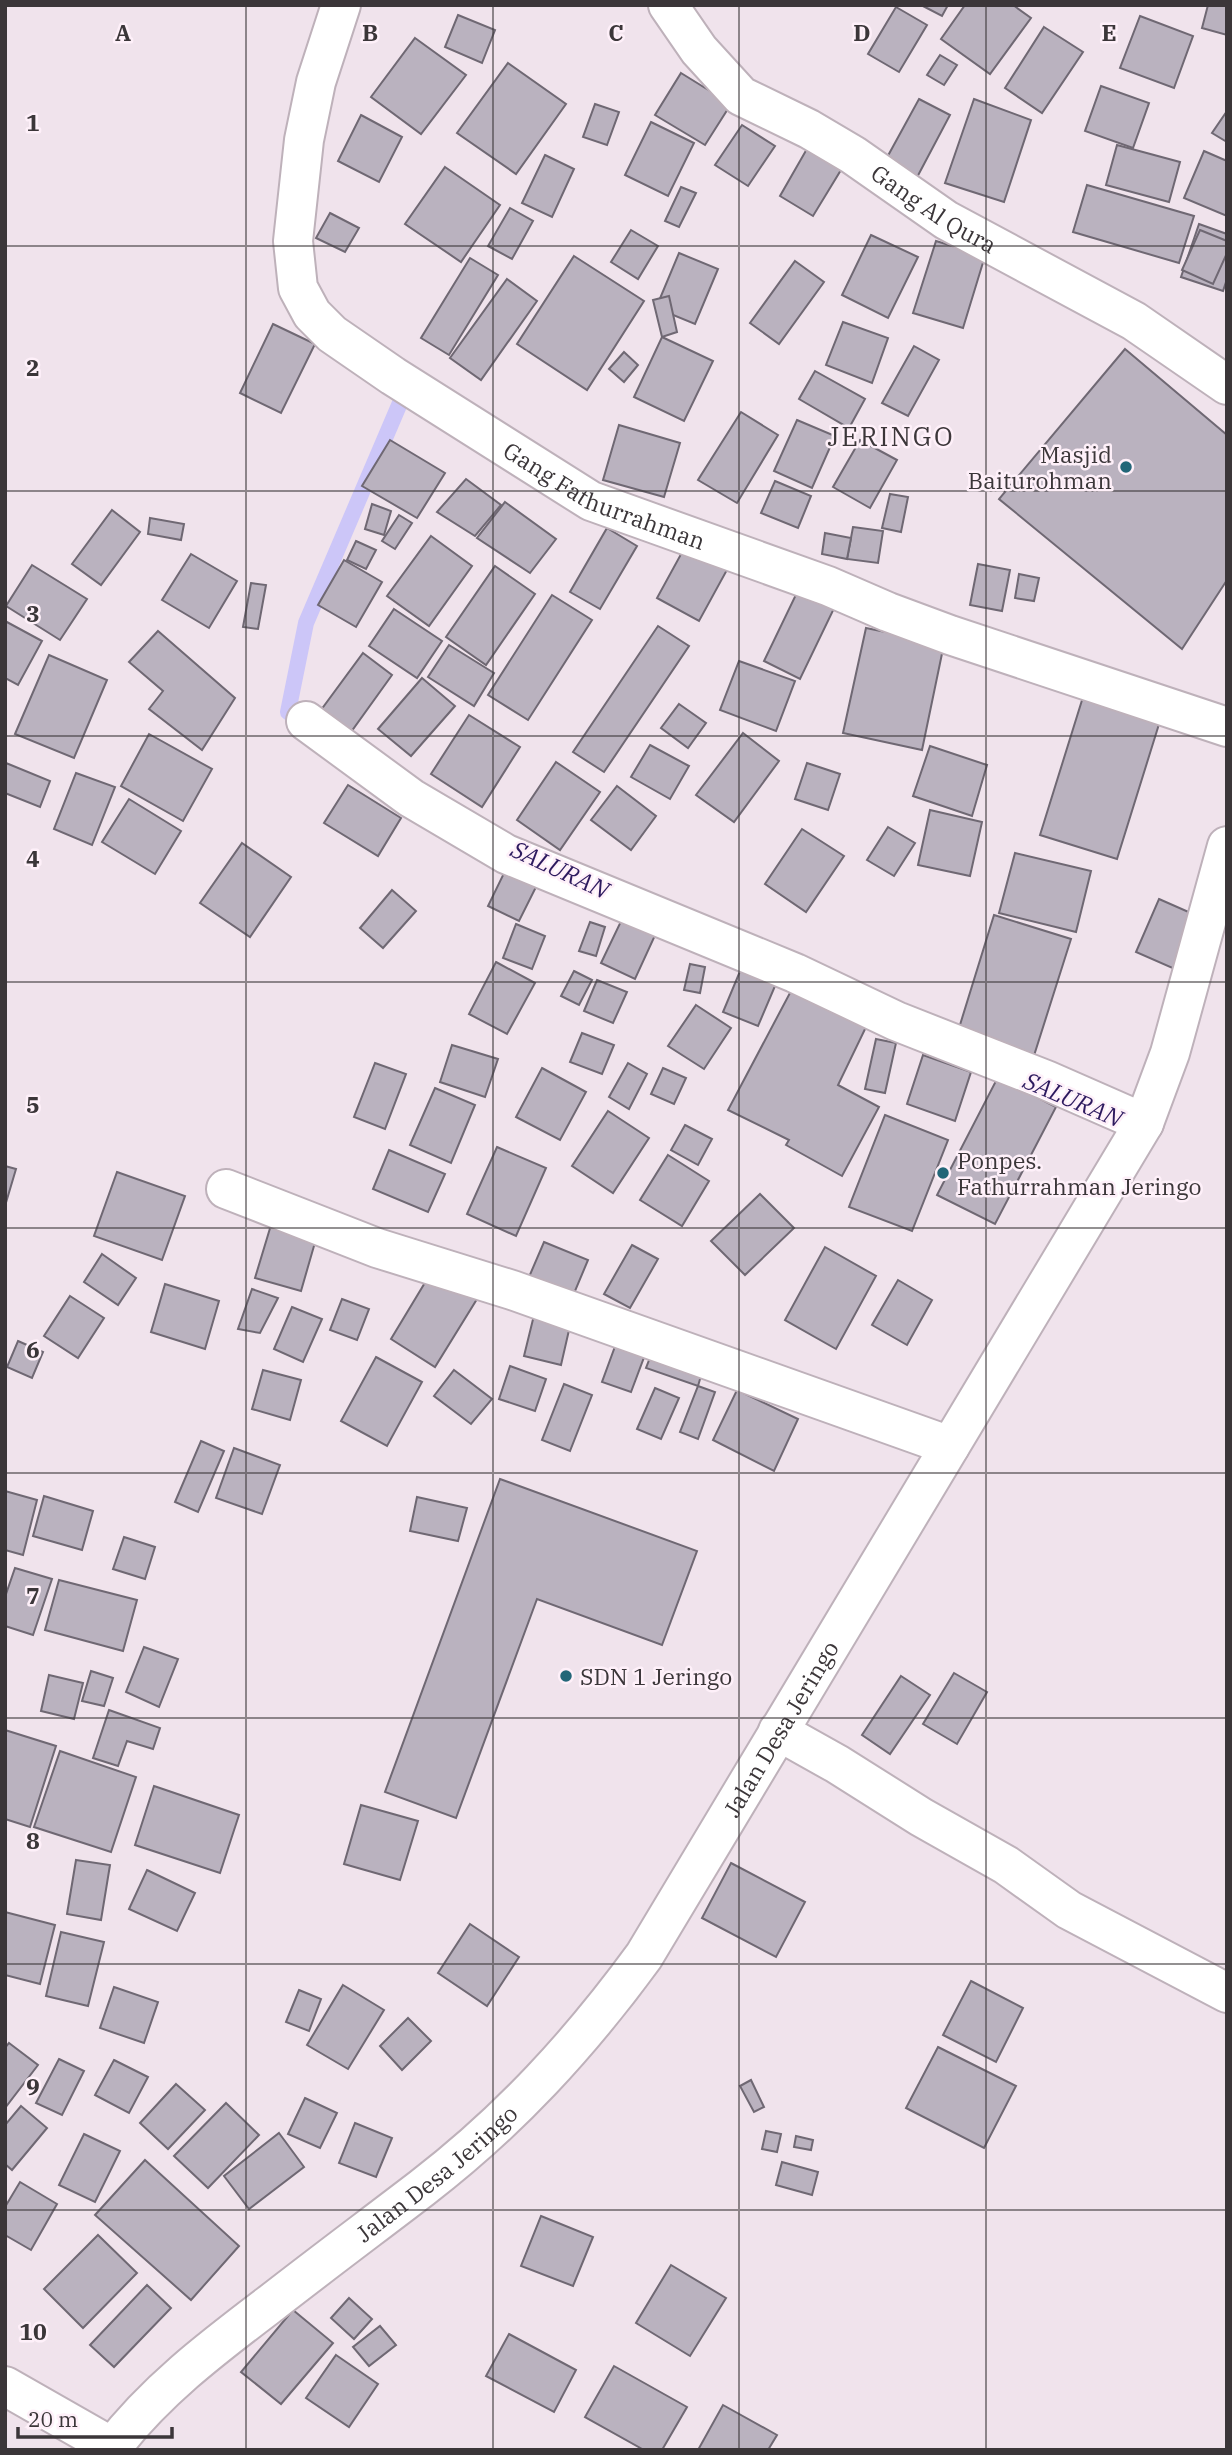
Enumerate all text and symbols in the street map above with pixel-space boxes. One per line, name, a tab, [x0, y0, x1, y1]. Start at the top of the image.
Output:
text: A	[115, 17, 131, 47]
text: B	[362, 17, 378, 47]
text: C	[608, 17, 624, 47]
text: D	[853, 17, 871, 47]
text: E	[1101, 17, 1117, 47]
text: 1	[26, 107, 40, 137]
street label: Gang Al Qura	[866, 157, 1002, 259]
text: 2	[26, 352, 40, 382]
district label: JERINGO	[827, 419, 955, 453]
street label: Gang Fathurrahman	[498, 435, 709, 556]
place label: Masjid Baiturohman	[968, 439, 1112, 495]
marker: Masjid Baiturohman	[1118, 459, 1134, 475]
text: 3	[26, 598, 40, 628]
water label: SALURAN	[505, 832, 616, 906]
text: 4	[26, 843, 40, 873]
water label: SALURAN	[1018, 1064, 1129, 1135]
text: 5	[26, 1089, 40, 1119]
place label: Ponpes. Fathurrahman Jeringo	[957, 1145, 1201, 1201]
marker: Ponpes. Fathurrahman Jeringo	[935, 1165, 951, 1181]
text: 6	[26, 1334, 40, 1364]
text: 7	[26, 1580, 40, 1610]
street label: Jalan Desa Jeringo	[716, 1635, 845, 1822]
place label: SDN 1 Jeringo	[580, 1661, 732, 1691]
marker: SDN 1 Jeringo	[558, 1668, 574, 1684]
text: 8	[26, 1825, 40, 1855]
text: 9	[26, 2071, 40, 2101]
street label: Jalan Desa Jeringo	[349, 2098, 523, 2248]
text: 10	[19, 2316, 47, 2346]
scale bar	[18, 2396, 172, 2440]
text: 20 m	[28, 2405, 78, 2433]

